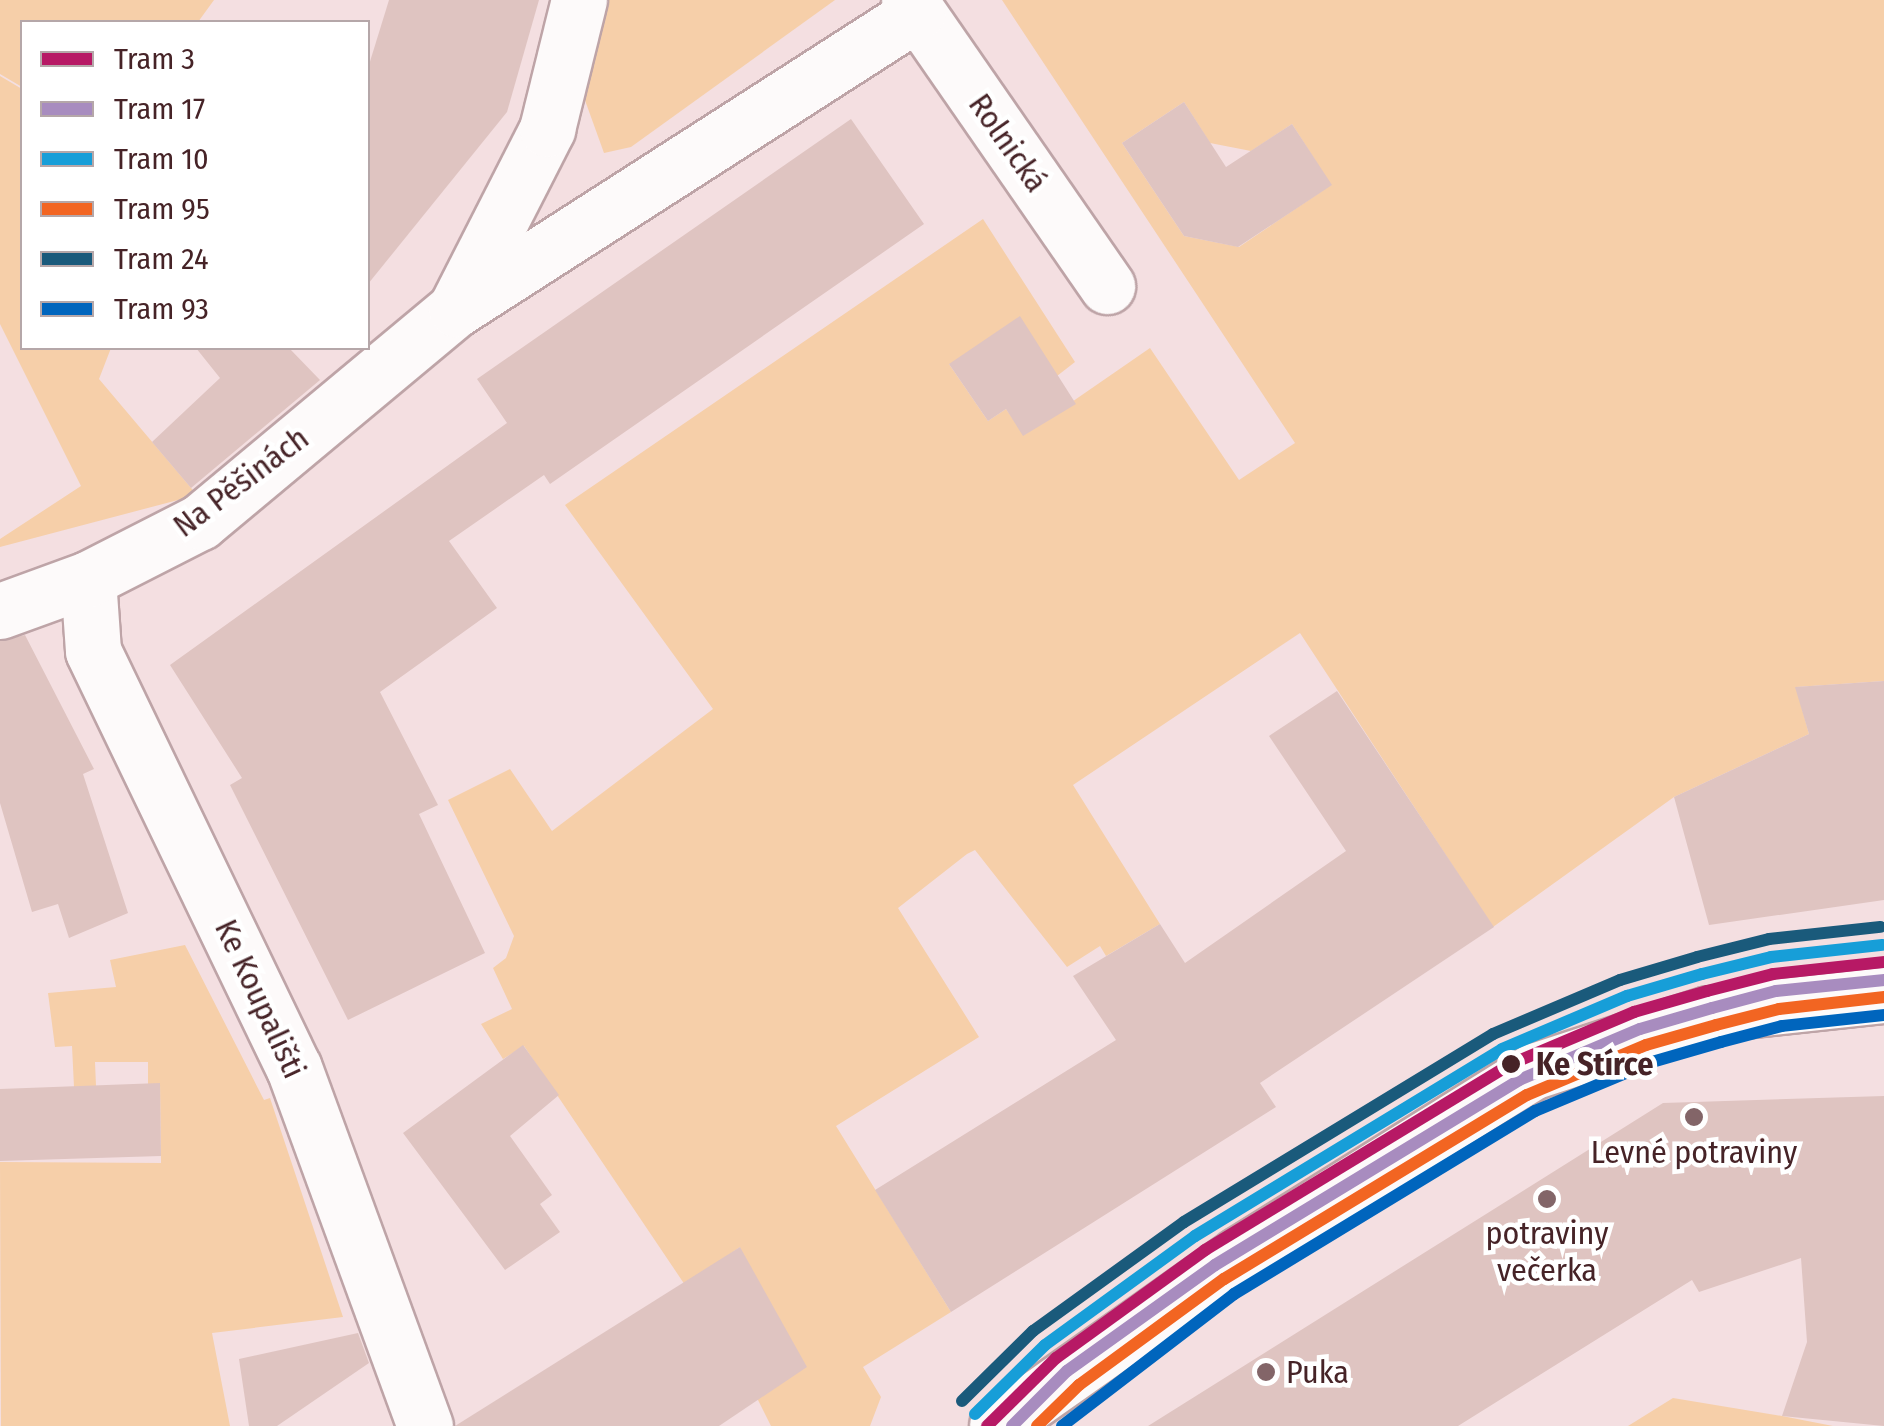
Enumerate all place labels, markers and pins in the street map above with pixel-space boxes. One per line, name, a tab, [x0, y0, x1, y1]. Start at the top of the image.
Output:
place label: Ke Stírce	[1536, 1045, 1653, 1083]
marker: Ke Stírce	[1495, 1048, 1527, 1080]
marker: Levné potraviny	[1683, 1106, 1705, 1128]
place label: Levné potraviny	[1591, 1133, 1797, 1171]
marker: potraviny večerka	[1536, 1188, 1558, 1210]
place label: potraviny večerka	[1486, 1215, 1608, 1290]
place label: Puka	[1286, 1353, 1349, 1391]
marker: Puka	[1255, 1361, 1277, 1383]

